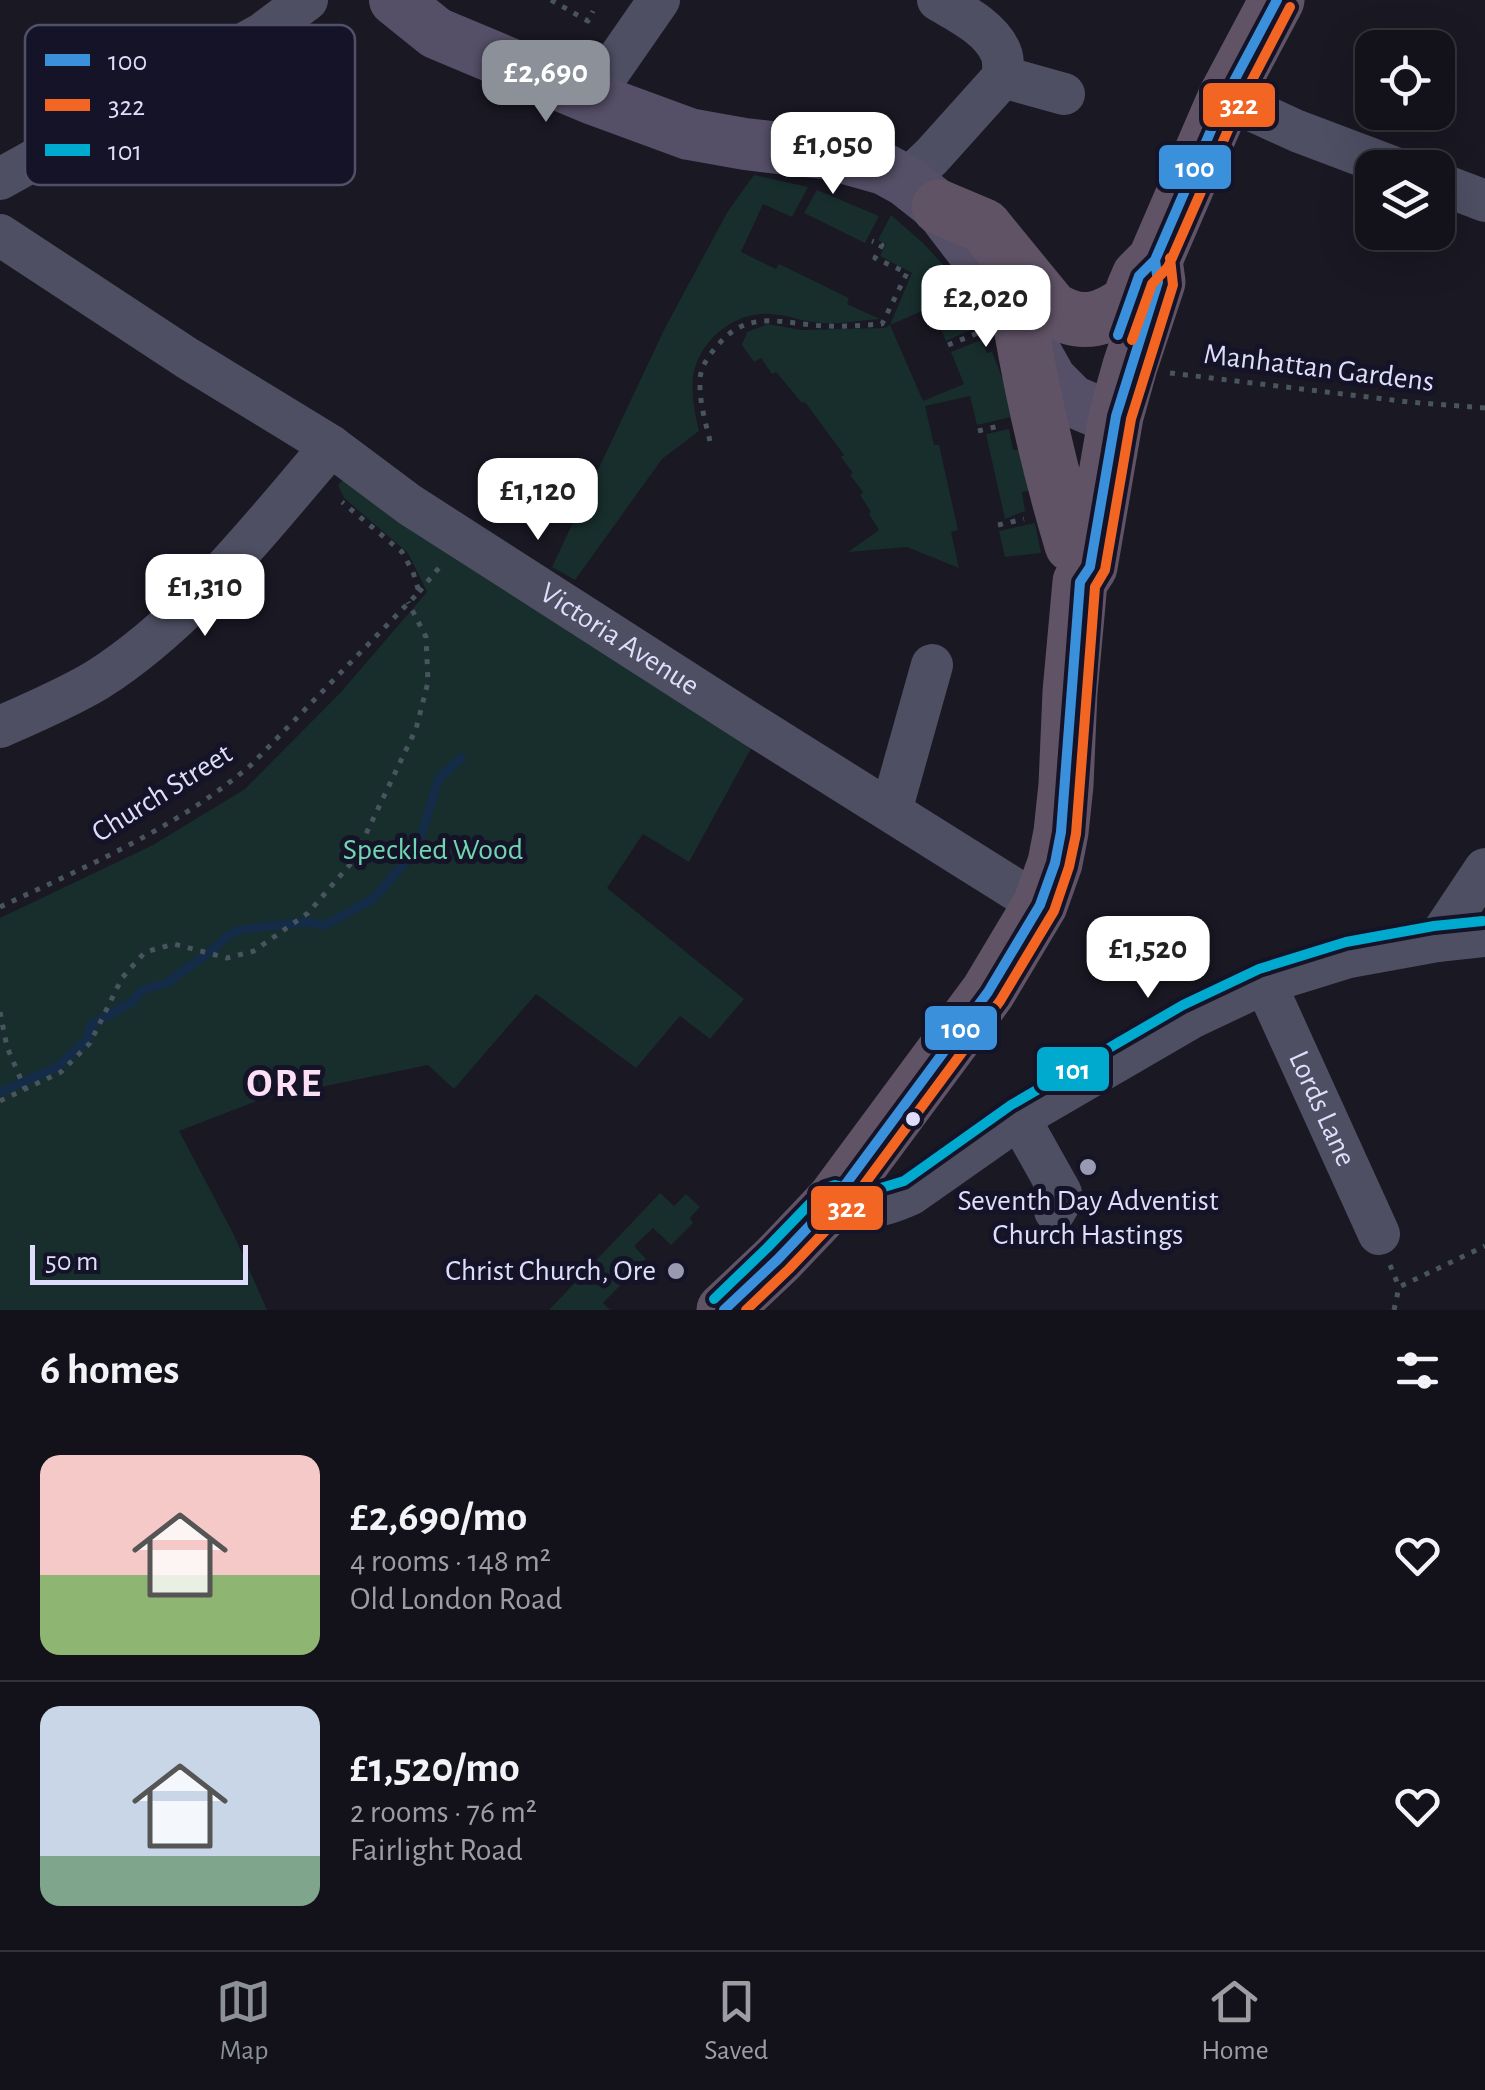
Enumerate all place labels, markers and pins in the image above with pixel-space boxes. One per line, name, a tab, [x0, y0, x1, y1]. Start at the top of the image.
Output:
pin: £2,690	[465, 40, 627, 125]
pin: £1,050	[752, 112, 914, 197]
pin: £2,020	[905, 265, 1067, 350]
pin: £1,120	[457, 458, 619, 543]
pin: £1,310	[124, 554, 286, 639]
pin: £1,520	[1067, 916, 1229, 1001]
unlabelled marker	[903, 1109, 923, 1129]
marker: Seventh Day Adventist Church Hastings	[1077, 1156, 1099, 1178]
place label: Seventh Day Adventist Church Hastings	[957, 1186, 1219, 1250]
place label: Christ Church, Ore	[445, 1256, 656, 1286]
marker: Christ Church, Ore	[665, 1260, 687, 1282]

